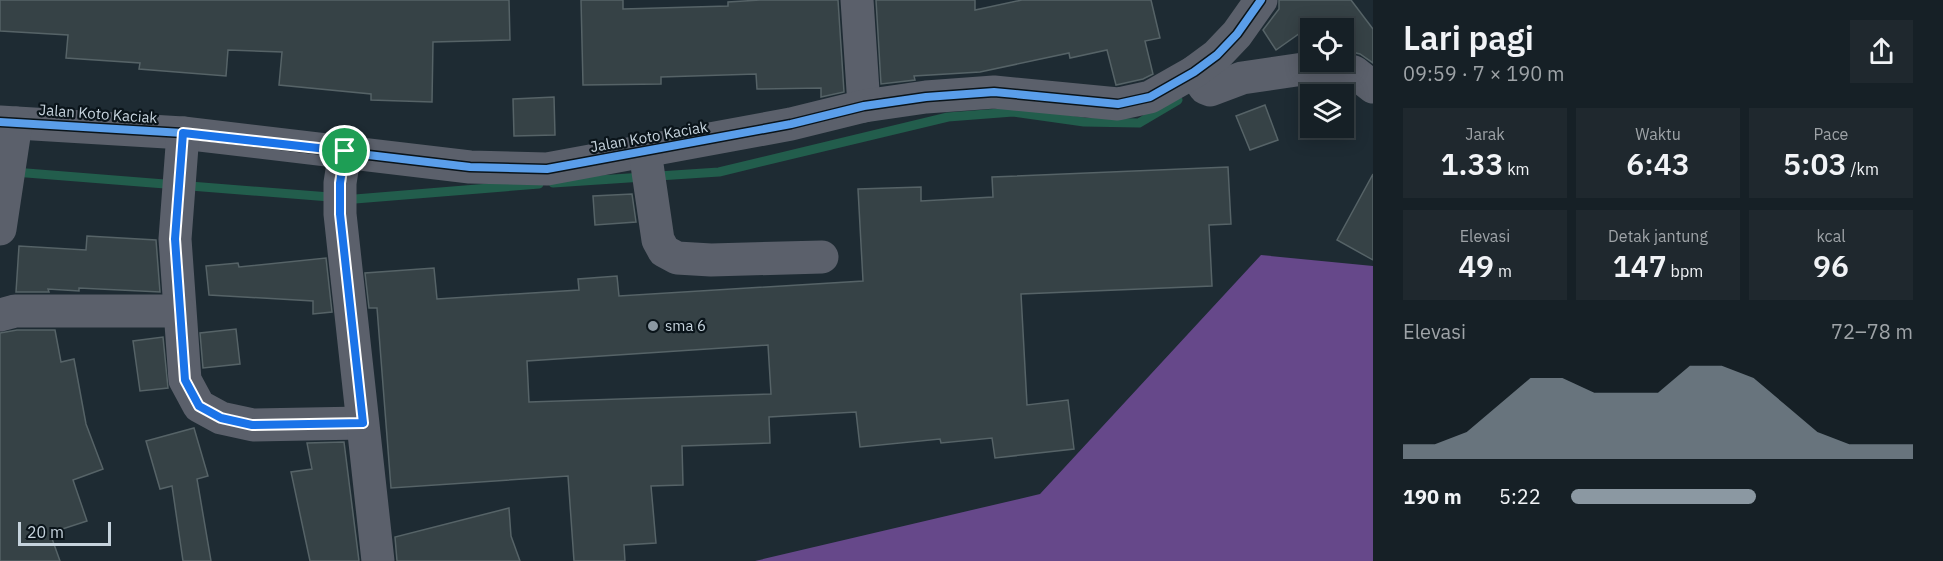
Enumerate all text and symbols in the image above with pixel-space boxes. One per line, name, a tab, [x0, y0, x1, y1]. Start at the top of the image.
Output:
text: Lari pagi	[1403, 16, 1534, 59]
map controls	[1300, 18, 1354, 138]
button: locate	[1300, 18, 1354, 72]
button: share	[1850, 20, 1913, 83]
text: 09:59 · 7 × 190 m	[1403, 60, 1564, 87]
button: layers	[1300, 84, 1354, 138]
street label: Jalan Koto Kaciak	[38, 100, 158, 127]
street label: Jalan Koto Kaciak	[589, 117, 709, 156]
text: Jarak	[1465, 124, 1505, 144]
text: Waktu	[1635, 124, 1681, 144]
text: Pace	[1814, 124, 1848, 144]
pin	[319, 125, 370, 176]
icon: arrive	[328, 134, 361, 167]
text: 1.33	[1440, 144, 1503, 183]
text: 6:43	[1626, 144, 1690, 183]
text: 5:03	[1783, 144, 1847, 183]
text: km	[1503, 159, 1530, 179]
text: /km	[1847, 159, 1879, 179]
text: Elevasi	[1460, 226, 1510, 246]
text: Detak jantung	[1608, 226, 1708, 246]
text: kcal	[1816, 226, 1846, 246]
text: 49	[1458, 246, 1494, 285]
text: 147	[1613, 246, 1667, 285]
text: 96	[1813, 246, 1849, 285]
text: m	[1494, 261, 1512, 281]
text: bpm	[1667, 261, 1703, 281]
place label: sma 6	[665, 316, 706, 335]
text: Elevasi	[1403, 318, 1466, 345]
text: 72–78 m	[1831, 318, 1913, 345]
marker: sma 6	[646, 319, 660, 333]
text: 190 m	[1403, 483, 1462, 510]
text: 5:22	[1499, 483, 1541, 510]
scale bar	[18, 519, 111, 546]
text: 20 m	[27, 522, 64, 542]

